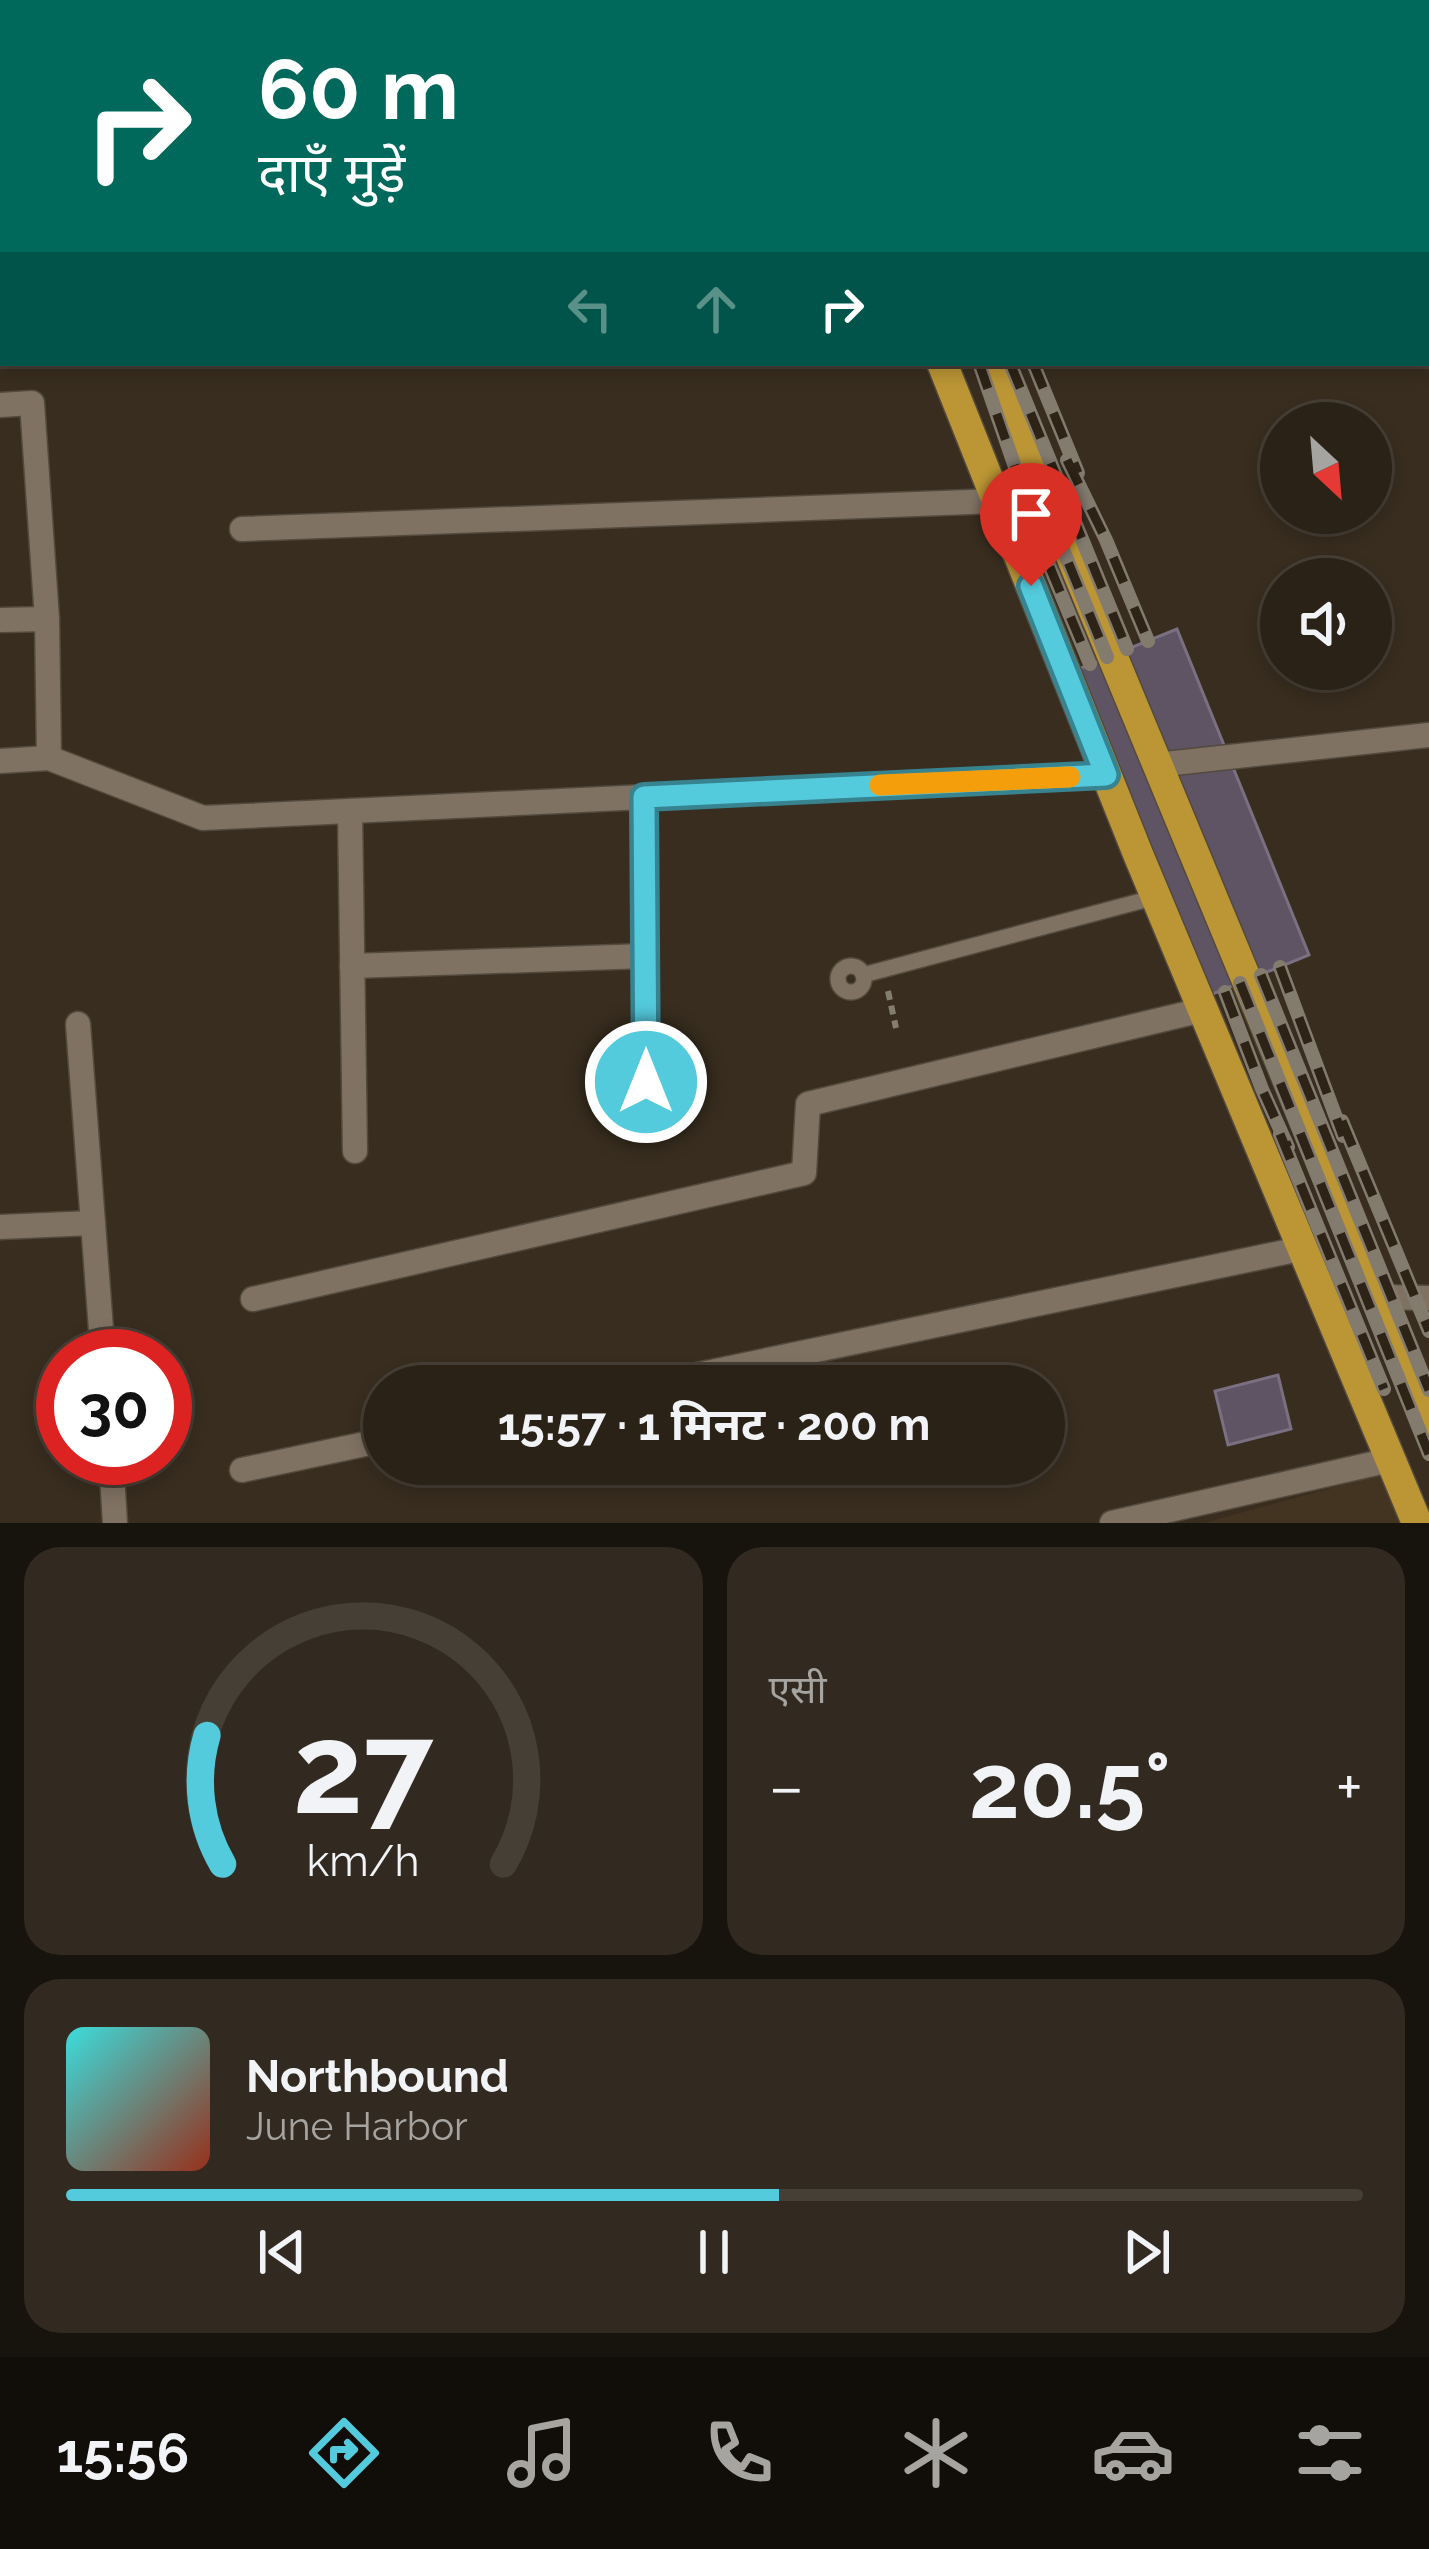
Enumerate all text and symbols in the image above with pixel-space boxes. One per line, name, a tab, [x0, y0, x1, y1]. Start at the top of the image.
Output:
text: 60 m	[258, 40, 459, 139]
icon: right	[60, 48, 216, 204]
text: दाएँ मुड़ें	[258, 141, 405, 205]
icon: left	[557, 276, 623, 342]
icon: ahead	[683, 276, 749, 342]
icon: right	[809, 276, 875, 342]
north arrow	[1260, 402, 1392, 534]
map controls	[1260, 402, 1392, 690]
pin	[980, 463, 1082, 586]
icon: arrive	[998, 481, 1064, 547]
button: sound	[1260, 558, 1392, 690]
position arrow	[583, 1019, 709, 1145]
speed limit sign: 30	[36, 1329, 192, 1485]
text: 15:57 · 1 मिनट · 200 m	[498, 1398, 930, 1451]
text: एसी	[769, 1666, 827, 1712]
text: 27	[293, 1696, 434, 1842]
text: 20.5°	[969, 1733, 1171, 1839]
text: −	[769, 1748, 804, 1825]
text: +	[1336, 1748, 1363, 1825]
text: km/h	[307, 1836, 420, 1886]
text: Northbound	[246, 2050, 509, 2103]
text: June Harbor	[246, 2103, 468, 2149]
icon: previous	[249, 2219, 315, 2285]
icon: pause	[681, 2219, 747, 2285]
icon: next	[1114, 2219, 1180, 2285]
icon: directions	[302, 2411, 386, 2495]
icon: music	[500, 2411, 584, 2495]
icon: phone	[697, 2411, 781, 2495]
icon: climate	[894, 2411, 978, 2495]
icon: car	[1091, 2411, 1175, 2495]
icon: filters	[1288, 2411, 1372, 2495]
text: 15:56	[57, 2421, 189, 2485]

